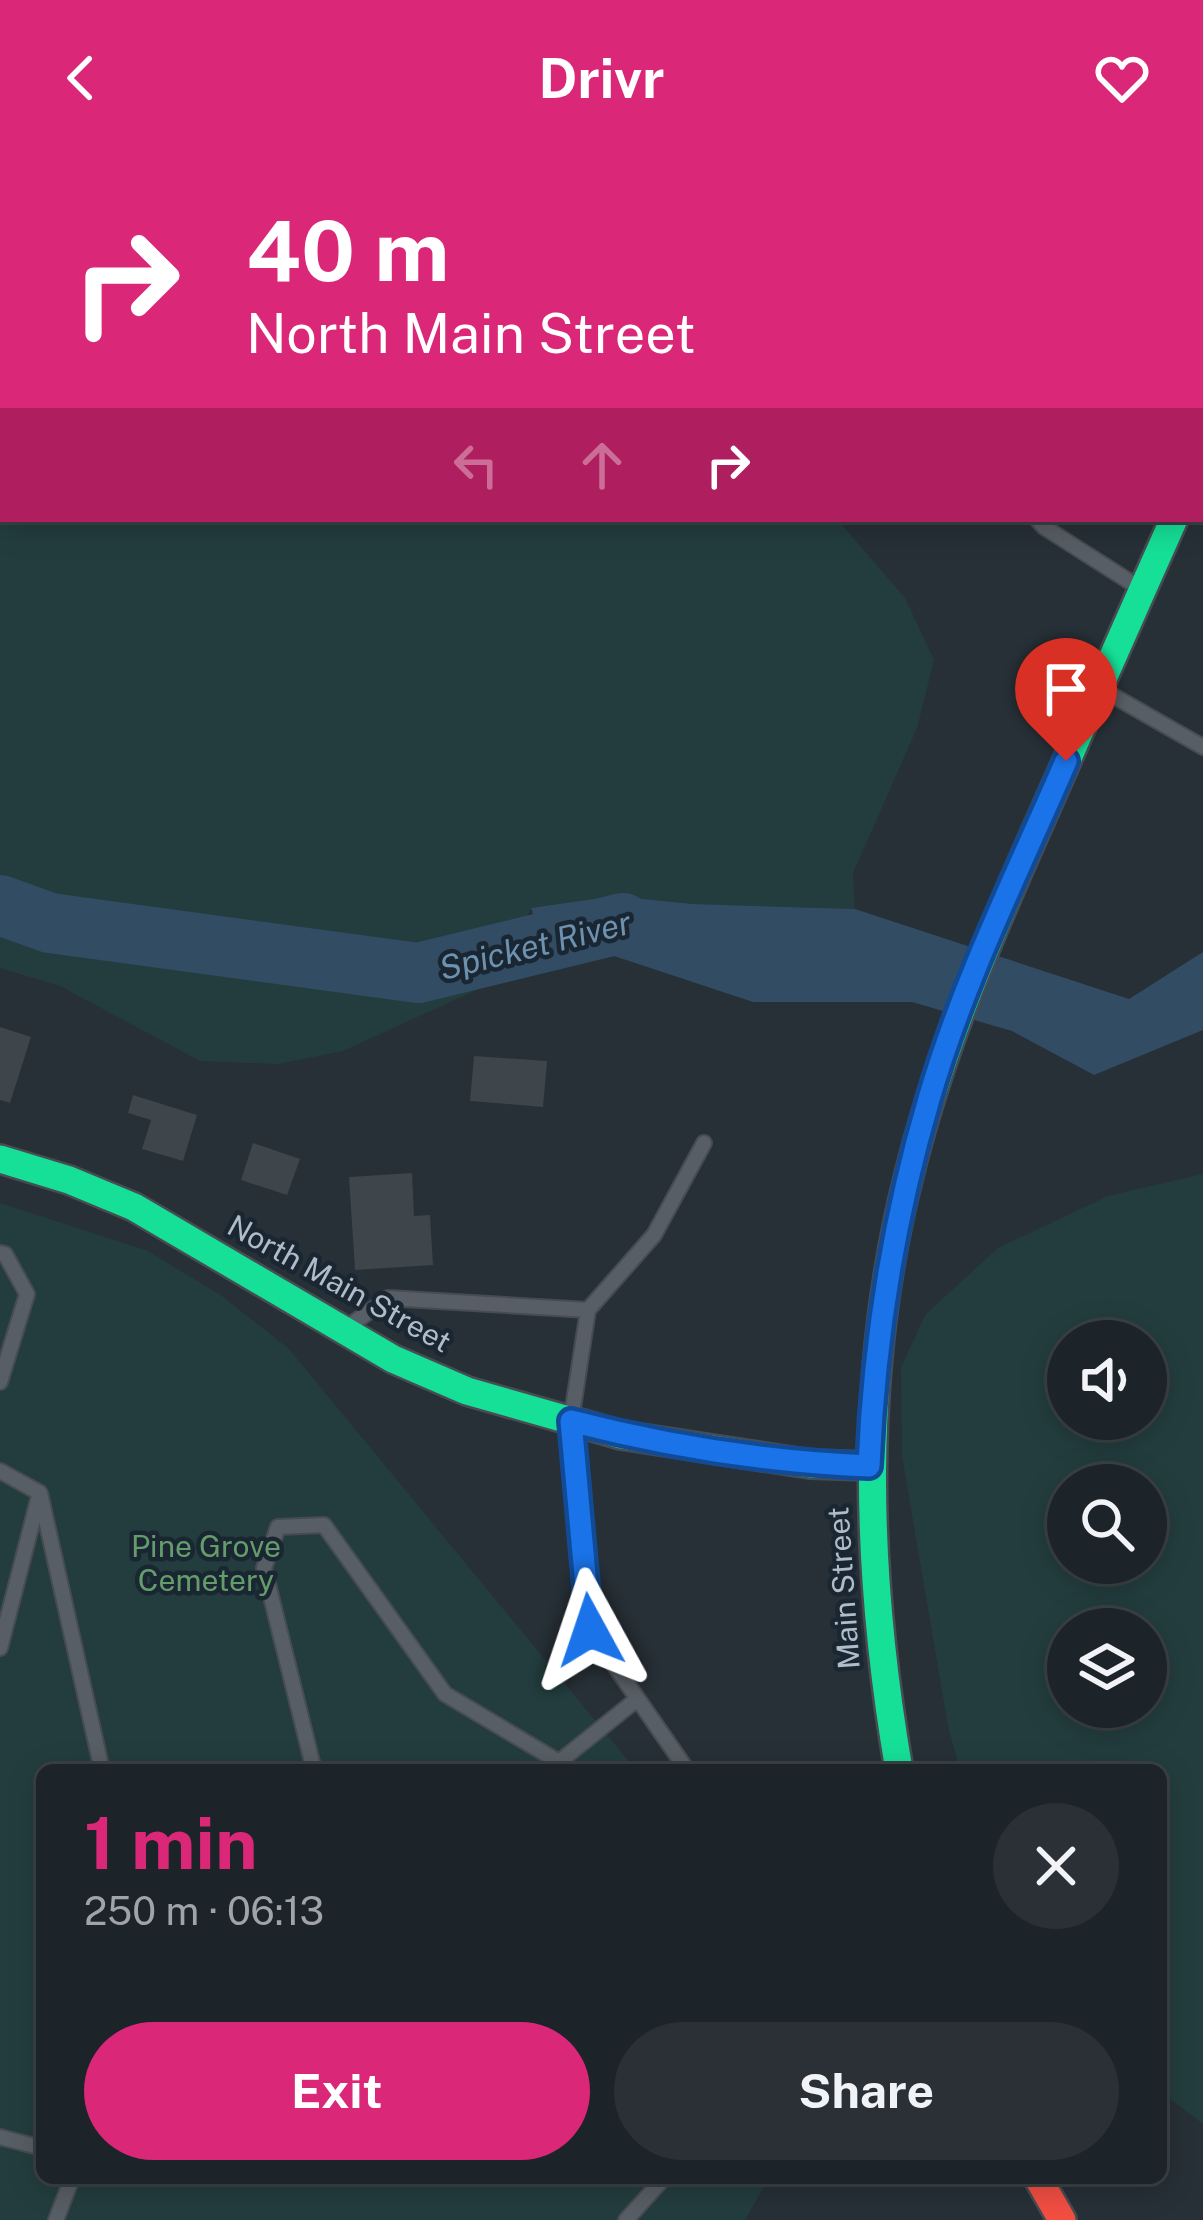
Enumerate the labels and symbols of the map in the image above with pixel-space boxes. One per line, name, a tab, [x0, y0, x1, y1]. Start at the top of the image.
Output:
pin	[1015, 638, 1117, 761]
water label: Spicket River	[435, 903, 635, 987]
street label: North Main Street	[221, 1207, 457, 1359]
street label: Main Street	[819, 1506, 867, 1671]
park label: Pine Grove Cemetery	[131, 1528, 281, 1598]
position arrow	[527, 1567, 653, 1693]

